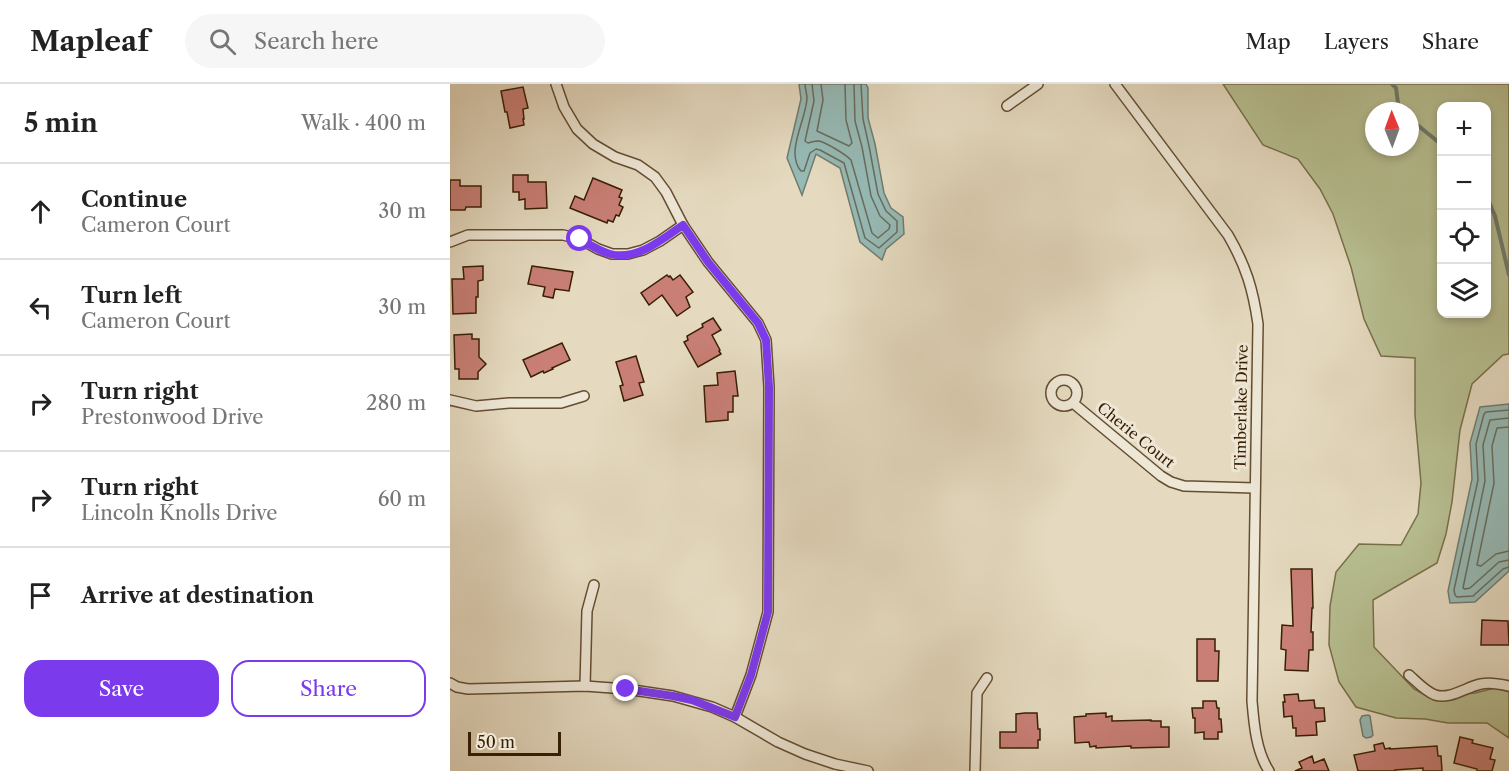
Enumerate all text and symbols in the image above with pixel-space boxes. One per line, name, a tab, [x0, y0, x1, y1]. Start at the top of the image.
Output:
search box	[185, 14, 605, 68]
text: Mapleaf	[30, 24, 149, 58]
icon: search	[206, 25, 239, 58]
text: Search here	[254, 28, 379, 55]
text: Map	[1246, 29, 1291, 54]
text: Layers	[1324, 29, 1389, 54]
text: Share	[1422, 29, 1479, 54]
north arrow	[1365, 102, 1419, 156]
map controls	[1437, 102, 1491, 318]
button: +	[1437, 102, 1491, 156]
text: 5 min	[24, 107, 98, 139]
text: Walk · 400 m	[301, 111, 426, 135]
button: −	[1437, 156, 1491, 210]
text: Continue	[81, 186, 187, 213]
icon: ahead	[24, 195, 57, 228]
text: 30 m	[378, 199, 426, 223]
button: locate	[1437, 210, 1491, 264]
text: Cameron Court	[81, 213, 231, 237]
route start	[566, 225, 592, 251]
button: layers	[1437, 264, 1491, 318]
text: Turn left	[81, 282, 182, 309]
icon: left	[24, 291, 57, 324]
text: 30 m	[378, 295, 426, 319]
text: Cameron Court	[81, 309, 231, 333]
street label: Timberlake Drive	[1230, 344, 1252, 470]
text: Turn right	[81, 378, 199, 405]
icon: right	[24, 387, 57, 420]
text: 280 m	[366, 391, 426, 415]
street label: Cherie Court	[1093, 398, 1179, 472]
text: Prestonwood Drive	[81, 405, 264, 429]
text: Turn right	[81, 474, 199, 501]
icon: right	[24, 483, 57, 516]
text: 60 m	[378, 487, 426, 511]
text: Lincoln Knolls Drive	[81, 501, 278, 525]
icon: arrive	[24, 579, 57, 612]
text: Arrive at destination	[81, 582, 314, 609]
button: Save	[24, 660, 219, 717]
button: Share	[231, 660, 426, 717]
route end	[612, 675, 638, 701]
scale bar	[468, 729, 561, 756]
text: 50 m	[477, 732, 515, 752]

